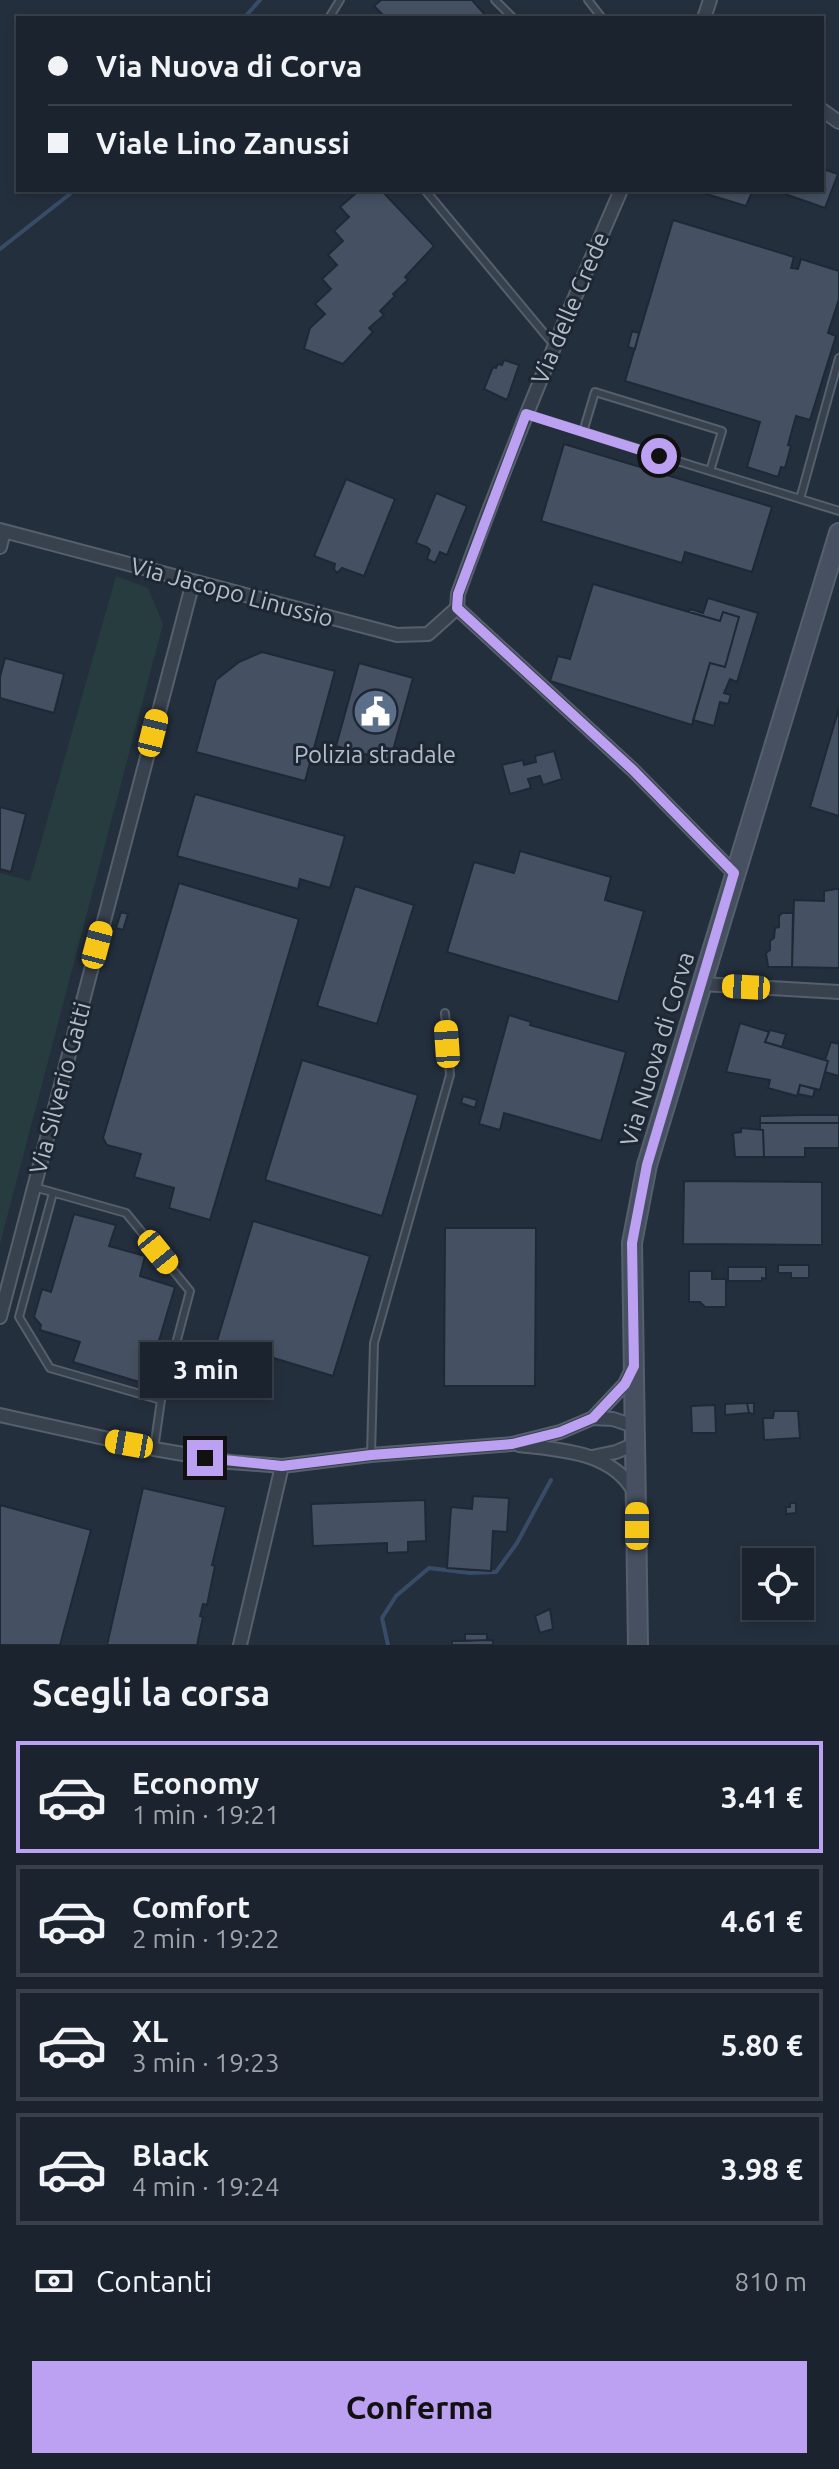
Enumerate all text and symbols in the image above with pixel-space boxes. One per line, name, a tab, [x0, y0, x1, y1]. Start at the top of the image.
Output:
text: Via Nuova di Corva	[96, 49, 362, 83]
text: Viale Lino Zanussi	[96, 126, 350, 160]
street label: Via delle Crede	[526, 228, 614, 388]
route start	[641, 438, 677, 474]
street label: Via Jacopo Linussio	[128, 552, 336, 632]
public building icon: Polizia stradale	[351, 688, 399, 736]
car	[136, 707, 170, 759]
place label: Polizia stradale	[294, 741, 456, 768]
car	[79, 919, 115, 971]
street label: Via Nuova di Corva	[615, 949, 699, 1149]
car	[721, 974, 771, 1000]
street label: Via Silverio Gatti	[24, 999, 96, 1177]
car	[433, 1019, 461, 1069]
car	[134, 1226, 182, 1278]
callout: 3 min	[139, 1342, 271, 1398]
text: 3 min	[173, 1355, 239, 1384]
car	[103, 1428, 155, 1460]
route end	[187, 1440, 223, 1476]
car	[625, 1502, 649, 1550]
map controls	[742, 1548, 814, 1620]
button: locate	[742, 1548, 814, 1620]
text: Scegli la corsa	[32, 1672, 270, 1713]
icon: car	[36, 1761, 108, 1833]
text: Economy	[132, 1766, 259, 1800]
text: 3.41 €	[721, 1780, 803, 1814]
text: 1 min · 19:21	[132, 1800, 280, 1829]
icon: car	[36, 1885, 108, 1957]
text: Comfort	[132, 1890, 250, 1924]
text: 4.61 €	[721, 1904, 803, 1938]
text: 2 min · 19:22	[132, 1924, 280, 1953]
icon: car	[36, 2009, 108, 2081]
text: XL	[132, 2014, 168, 2048]
text: 5.80 €	[721, 2028, 803, 2062]
text: 3 min · 19:23	[132, 2048, 280, 2077]
icon: car	[36, 2133, 108, 2205]
text: Black	[132, 2138, 209, 2172]
text: 3.98 €	[721, 2152, 803, 2186]
text: 4 min · 19:24	[132, 2172, 280, 2201]
icon: cash	[32, 2259, 76, 2303]
text: Contanti	[96, 2264, 212, 2298]
text: 810 m	[735, 2267, 807, 2296]
button: Conferma	[32, 2361, 807, 2453]

